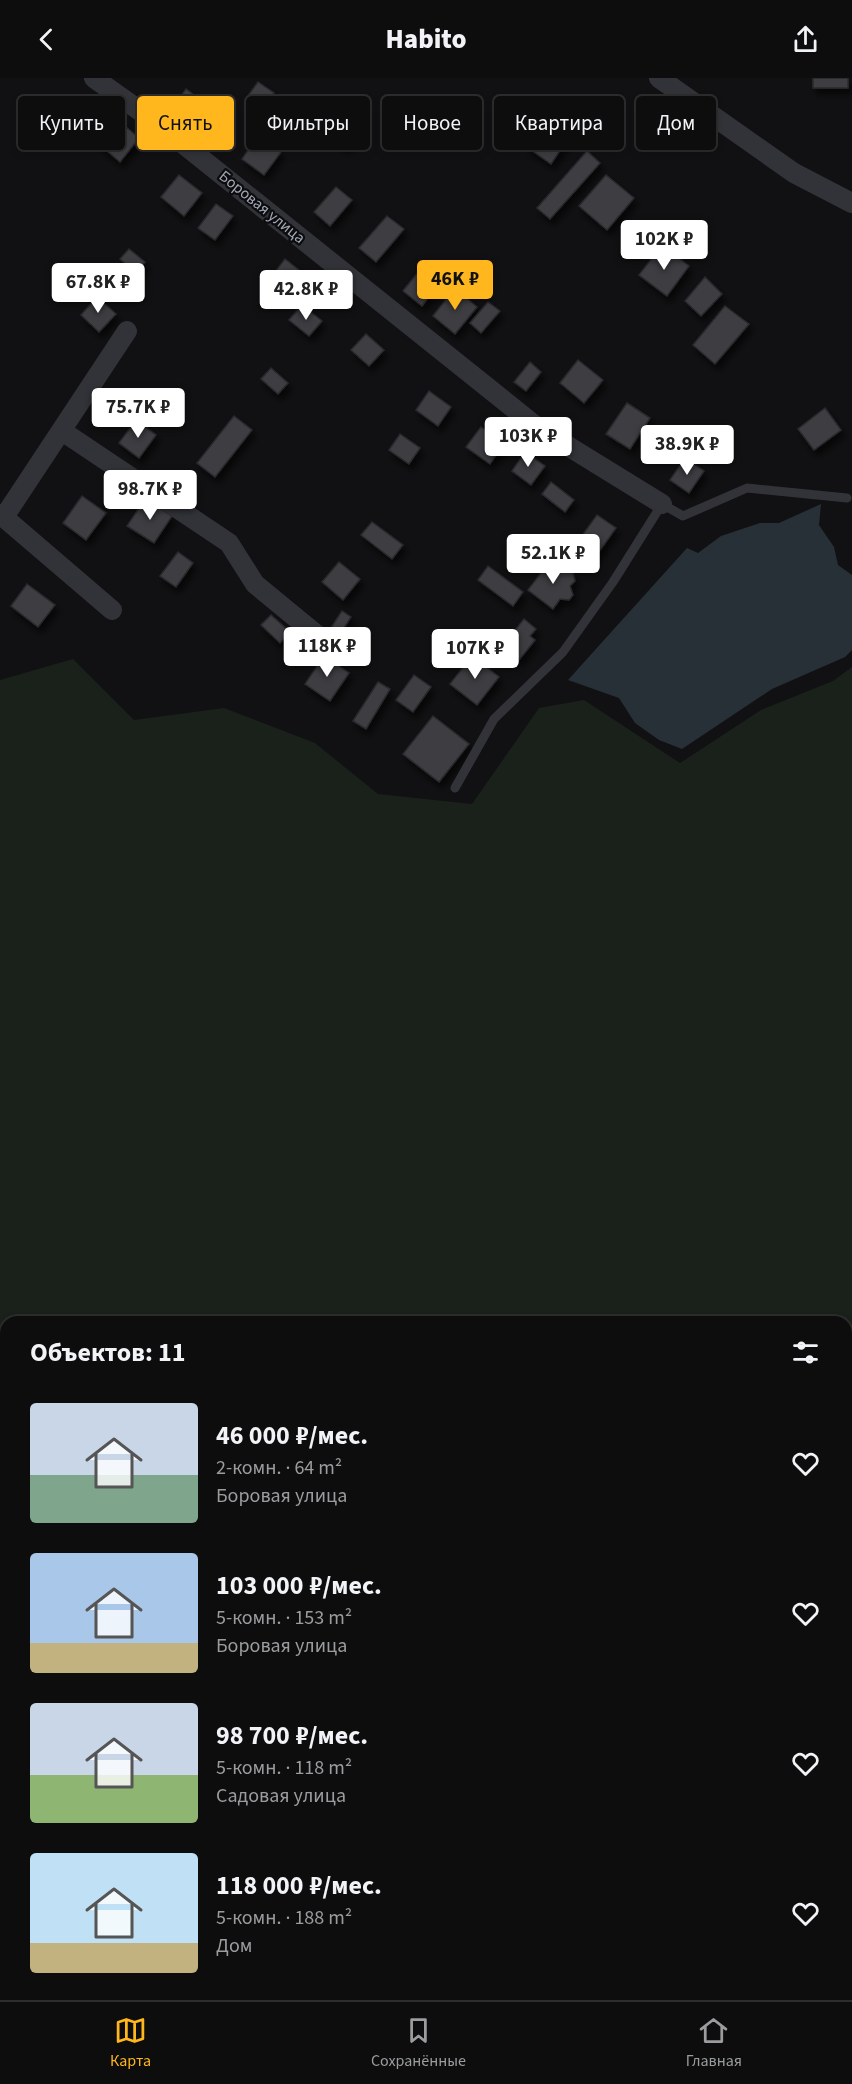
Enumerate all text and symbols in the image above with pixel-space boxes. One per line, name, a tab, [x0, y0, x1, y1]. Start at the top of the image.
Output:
text: Habito	[386, 20, 466, 59]
icon: back	[30, 23, 63, 56]
icon: share	[789, 23, 822, 56]
chip: Купить	[18, 96, 125, 150]
chip: Снять	[137, 96, 234, 150]
chip: Фильтры	[246, 96, 370, 150]
chip: Новое	[382, 96, 482, 150]
chip: Квартира	[494, 96, 624, 150]
chip: Дом	[636, 96, 716, 150]
street label: Боровая улица	[214, 165, 310, 249]
pin: 102K ₽	[615, 220, 713, 271]
text: 102K ₽	[635, 225, 693, 253]
pin: 46K ₽	[413, 260, 497, 311]
pin: 67.8K ₽	[43, 263, 153, 314]
text: 46K ₽	[431, 265, 479, 293]
text: 67.8K ₽	[66, 268, 130, 296]
pin: 42.8K ₽	[251, 270, 361, 321]
text: 42.8K ₽	[274, 275, 338, 303]
pin: 75.7K ₽	[83, 388, 193, 439]
text: 75.7K ₽	[106, 393, 170, 421]
pin: 103K ₽	[479, 417, 577, 468]
text: 103K ₽	[499, 422, 557, 450]
pin: 38.9K ₽	[632, 425, 742, 476]
text: 38.9K ₽	[655, 430, 719, 458]
pin: 98.7K ₽	[95, 470, 205, 521]
text: 98.7K ₽	[118, 475, 182, 503]
pin: 52.1K ₽	[498, 534, 608, 585]
text: 52.1K ₽	[521, 539, 585, 567]
pin: 118K ₽	[278, 627, 376, 678]
pin: 107K ₽	[426, 629, 524, 680]
text: 118K ₽	[298, 632, 356, 660]
text: 107K ₽	[446, 634, 504, 662]
text: Объектов: 11	[30, 1334, 186, 1371]
icon: filters	[789, 1336, 822, 1369]
text: 46 000 ₽/мес.	[216, 1417, 368, 1454]
icon: home	[78, 1427, 150, 1499]
icon: heart	[789, 1447, 822, 1480]
text: 2-комн. · 64 m²	[216, 1454, 342, 1482]
text: Боровая улица	[216, 1482, 347, 1510]
text: 103 000 ₽/мес.	[216, 1567, 382, 1604]
icon: home	[78, 1577, 150, 1649]
icon: heart	[789, 1597, 822, 1630]
text: 5-комн. · 153 m²	[216, 1604, 352, 1632]
text: Боровая улица	[216, 1632, 347, 1660]
text: 98 700 ₽/мес.	[216, 1717, 368, 1754]
icon: home	[78, 1727, 150, 1799]
icon: heart	[789, 1747, 822, 1780]
text: 5-комн. · 118 m²	[216, 1754, 352, 1782]
text: Садовая улица	[216, 1782, 346, 1810]
text: 118 000 ₽/мес.	[216, 1867, 382, 1904]
icon: home	[78, 1877, 150, 1949]
icon: heart	[789, 1897, 822, 1930]
text: 5-комн. · 188 m²	[216, 1904, 352, 1932]
text: Дом	[216, 1932, 252, 1960]
tab: Карта	[110, 2014, 151, 2072]
tab: Сохранённые	[371, 2014, 466, 2072]
tab: Главная	[686, 2014, 742, 2072]

